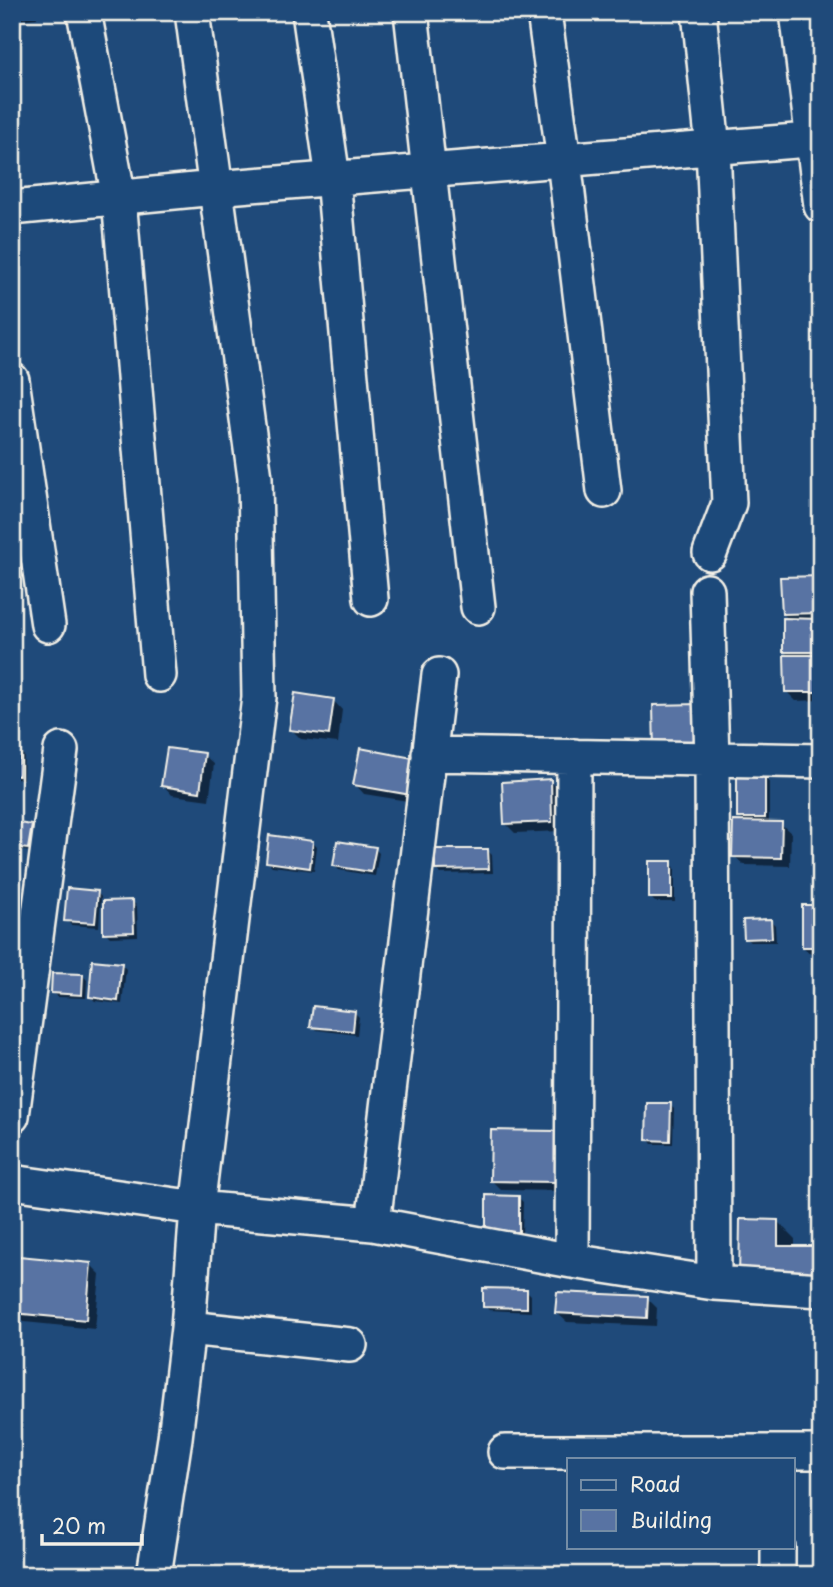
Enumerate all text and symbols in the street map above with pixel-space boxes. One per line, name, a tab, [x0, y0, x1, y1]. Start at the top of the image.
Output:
legend	[567, 1458, 794, 1548]
text: Road	[630, 1467, 681, 1499]
scale bar	[42, 1503, 142, 1547]
text: Building	[630, 1503, 712, 1535]
text: 20 m	[52, 1509, 106, 1541]

